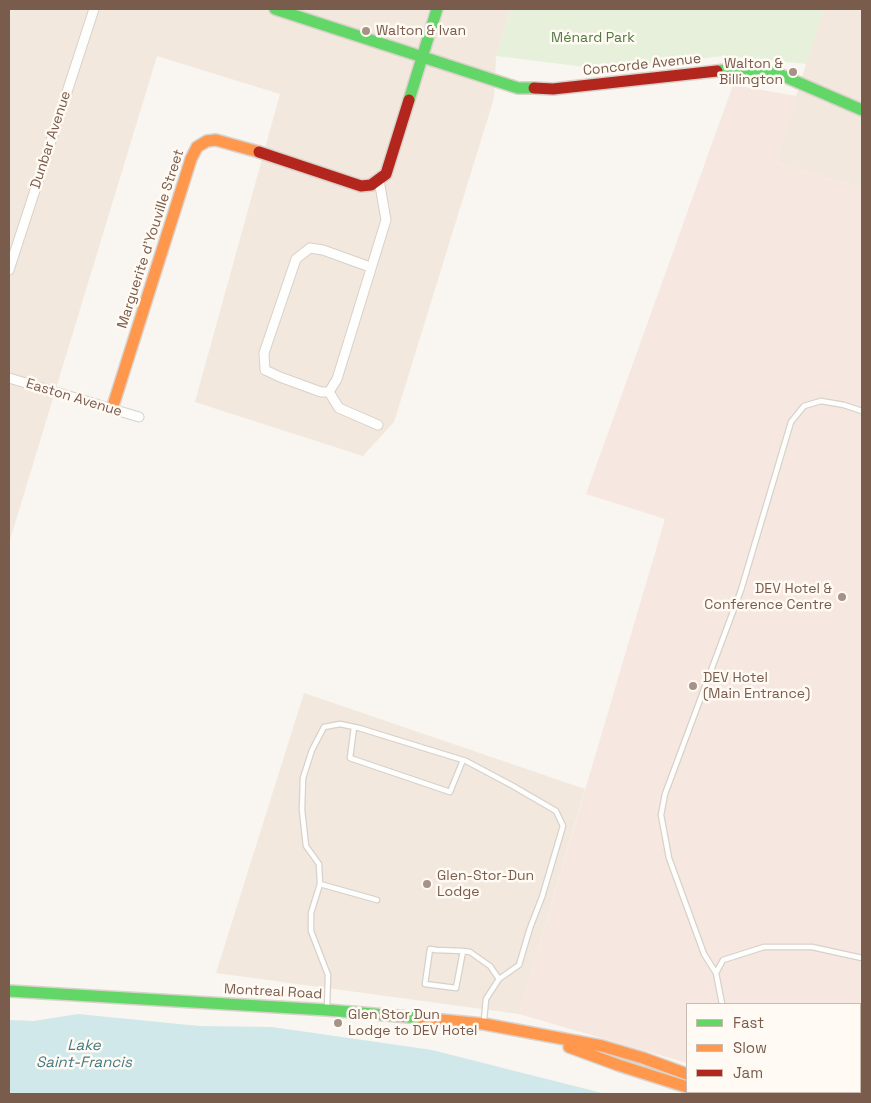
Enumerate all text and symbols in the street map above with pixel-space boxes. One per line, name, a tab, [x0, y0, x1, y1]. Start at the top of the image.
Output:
place label: Walton & Ivan	[376, 23, 466, 39]
marker: Walton & Ivan	[360, 25, 372, 37]
park label: Ménard Park	[551, 30, 635, 46]
street label: Concorde Avenue	[582, 50, 702, 80]
place label: Walton & Billington	[719, 56, 783, 88]
marker: Walton & Billington	[787, 66, 799, 78]
street label: Dunbar Avenue	[27, 89, 75, 191]
street label: Marguerite d'Youville Street	[114, 147, 188, 331]
street label: Easton Avenue	[24, 375, 124, 421]
place label: DEV Hotel & Conference Centre	[704, 581, 832, 614]
marker: DEV Hotel & Conference Centre	[836, 591, 848, 603]
place label: DEV Hotel (Main Entrance)	[703, 670, 810, 702]
marker: DEV Hotel (Main Entrance)	[687, 680, 699, 692]
place label: Glen-Stor-Dun Lodge	[437, 868, 534, 900]
marker: Glen-Stor-Dun Lodge	[421, 878, 433, 890]
street label: Montreal Road	[223, 981, 323, 1003]
legend	[686, 1003, 861, 1093]
place label: Glen Stor Dun Lodge to DEV Hotel	[348, 1007, 477, 1040]
text: Fast	[733, 1013, 764, 1032]
marker: Glen Stor Dun Lodge to DEV Hotel	[332, 1017, 344, 1029]
water label: Lake Saint-Francis	[36, 1037, 132, 1072]
text: Slow	[733, 1038, 767, 1057]
text: Jam	[733, 1063, 763, 1082]

